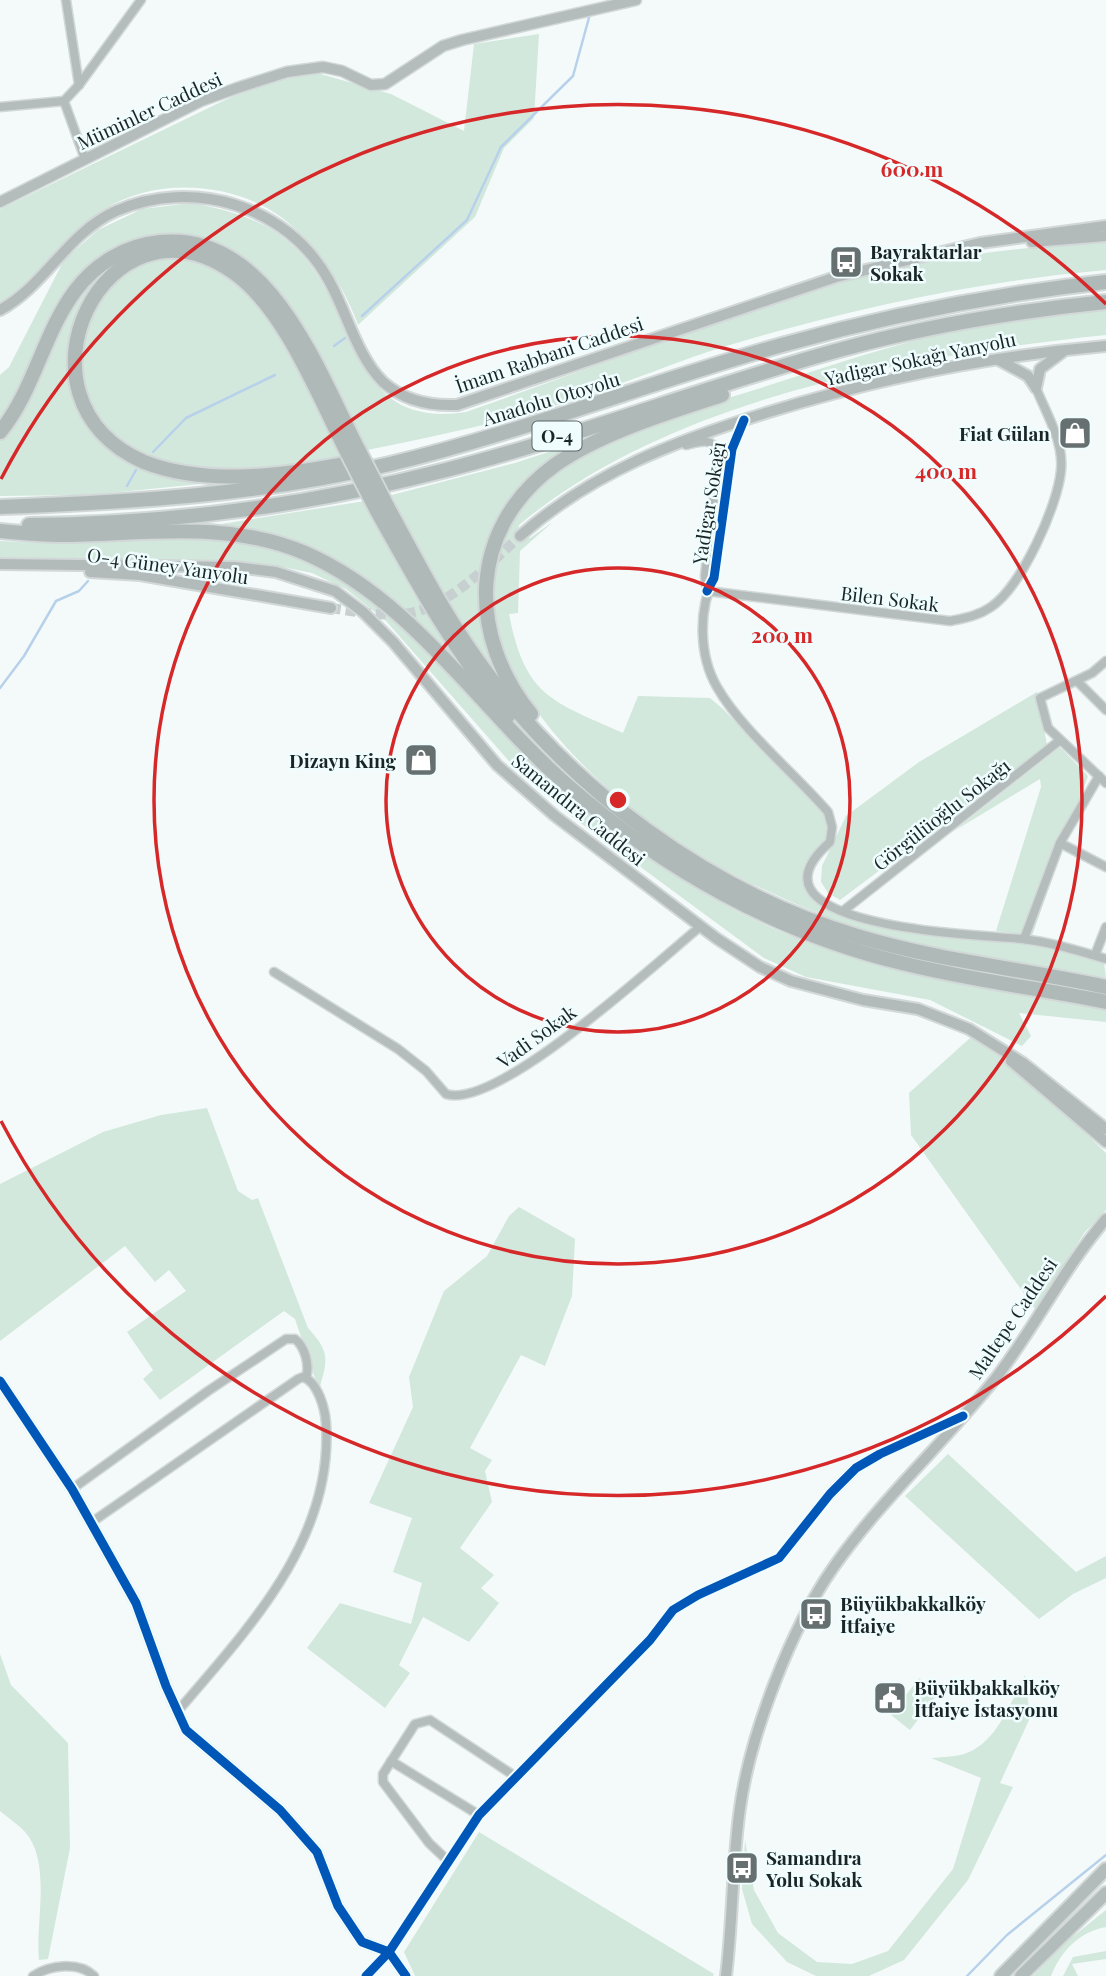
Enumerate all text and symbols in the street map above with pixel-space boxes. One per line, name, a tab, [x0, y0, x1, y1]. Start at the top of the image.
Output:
street label: Müminler Caddesi	[72, 65, 226, 155]
text: 600 m	[881, 154, 943, 182]
place label: Bayraktarlar Sokak	[870, 238, 982, 286]
bus stop icon: Bayraktarlar Sokak	[827, 243, 865, 281]
street label: İmam Rabbani Caddesi	[452, 310, 647, 398]
street label: Yadigar Sokağı Yanyolu	[821, 325, 1018, 391]
street label: Anadolu Otoyolu	[478, 365, 623, 432]
shop icon: Fiat Gülan	[1056, 414, 1094, 452]
place label: Fiat Gülan	[959, 420, 1050, 446]
road number: O-4	[532, 422, 582, 450]
street label: Yadigar Sokağı	[685, 439, 731, 567]
text: 400 m	[915, 456, 977, 484]
street label: O-4 Güney Yanyolu	[86, 541, 250, 589]
street label: Bilen Sokak	[839, 579, 941, 617]
text: 200 m	[751, 620, 813, 648]
shop icon: Dizayn King	[402, 741, 440, 779]
place label: Dizayn King	[289, 747, 396, 773]
street label: Samandıra Caddesi	[507, 747, 652, 871]
street label: Görgülüoğlu Sokağı	[867, 752, 1015, 876]
centre of rings	[606, 788, 630, 812]
street label: Vadi Sokak	[490, 998, 581, 1074]
street label: Maltepe Caddesi	[962, 1252, 1063, 1384]
place label: Büyükbakkalköy İtfaiye	[840, 1590, 986, 1638]
bus stop icon: Büyükbakkalköy İtfaiye	[797, 1595, 835, 1633]
place label: Büyükbakkalköy İtfaiye İstasyonu	[914, 1674, 1060, 1722]
public building icon: Büyükbakkalköy İtfaiye İstasyonu	[871, 1679, 909, 1717]
place label: Samandıra Yolu Sokak	[765, 1844, 863, 1892]
bus stop icon: Samandıra Yolu Sokak	[723, 1849, 761, 1887]

